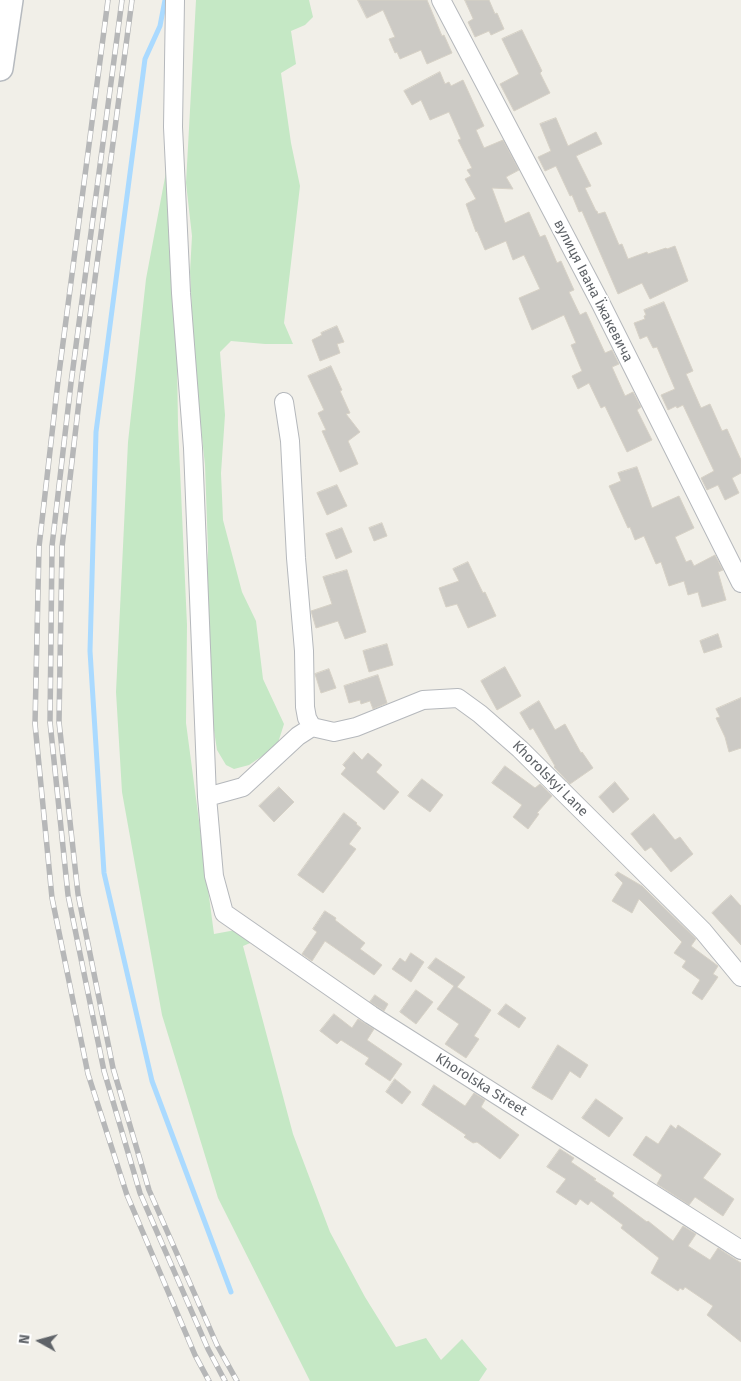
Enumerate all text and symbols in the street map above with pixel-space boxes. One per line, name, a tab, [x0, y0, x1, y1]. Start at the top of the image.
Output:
street label: вулиця Івана Їжакевича	[550, 217, 636, 365]
street label: Khorolskyi Lane	[509, 738, 591, 820]
street label: Khorolska Street	[432, 1050, 530, 1120]
north arrow	[15, 1316, 65, 1366]
text: N	[16, 1333, 34, 1345]

